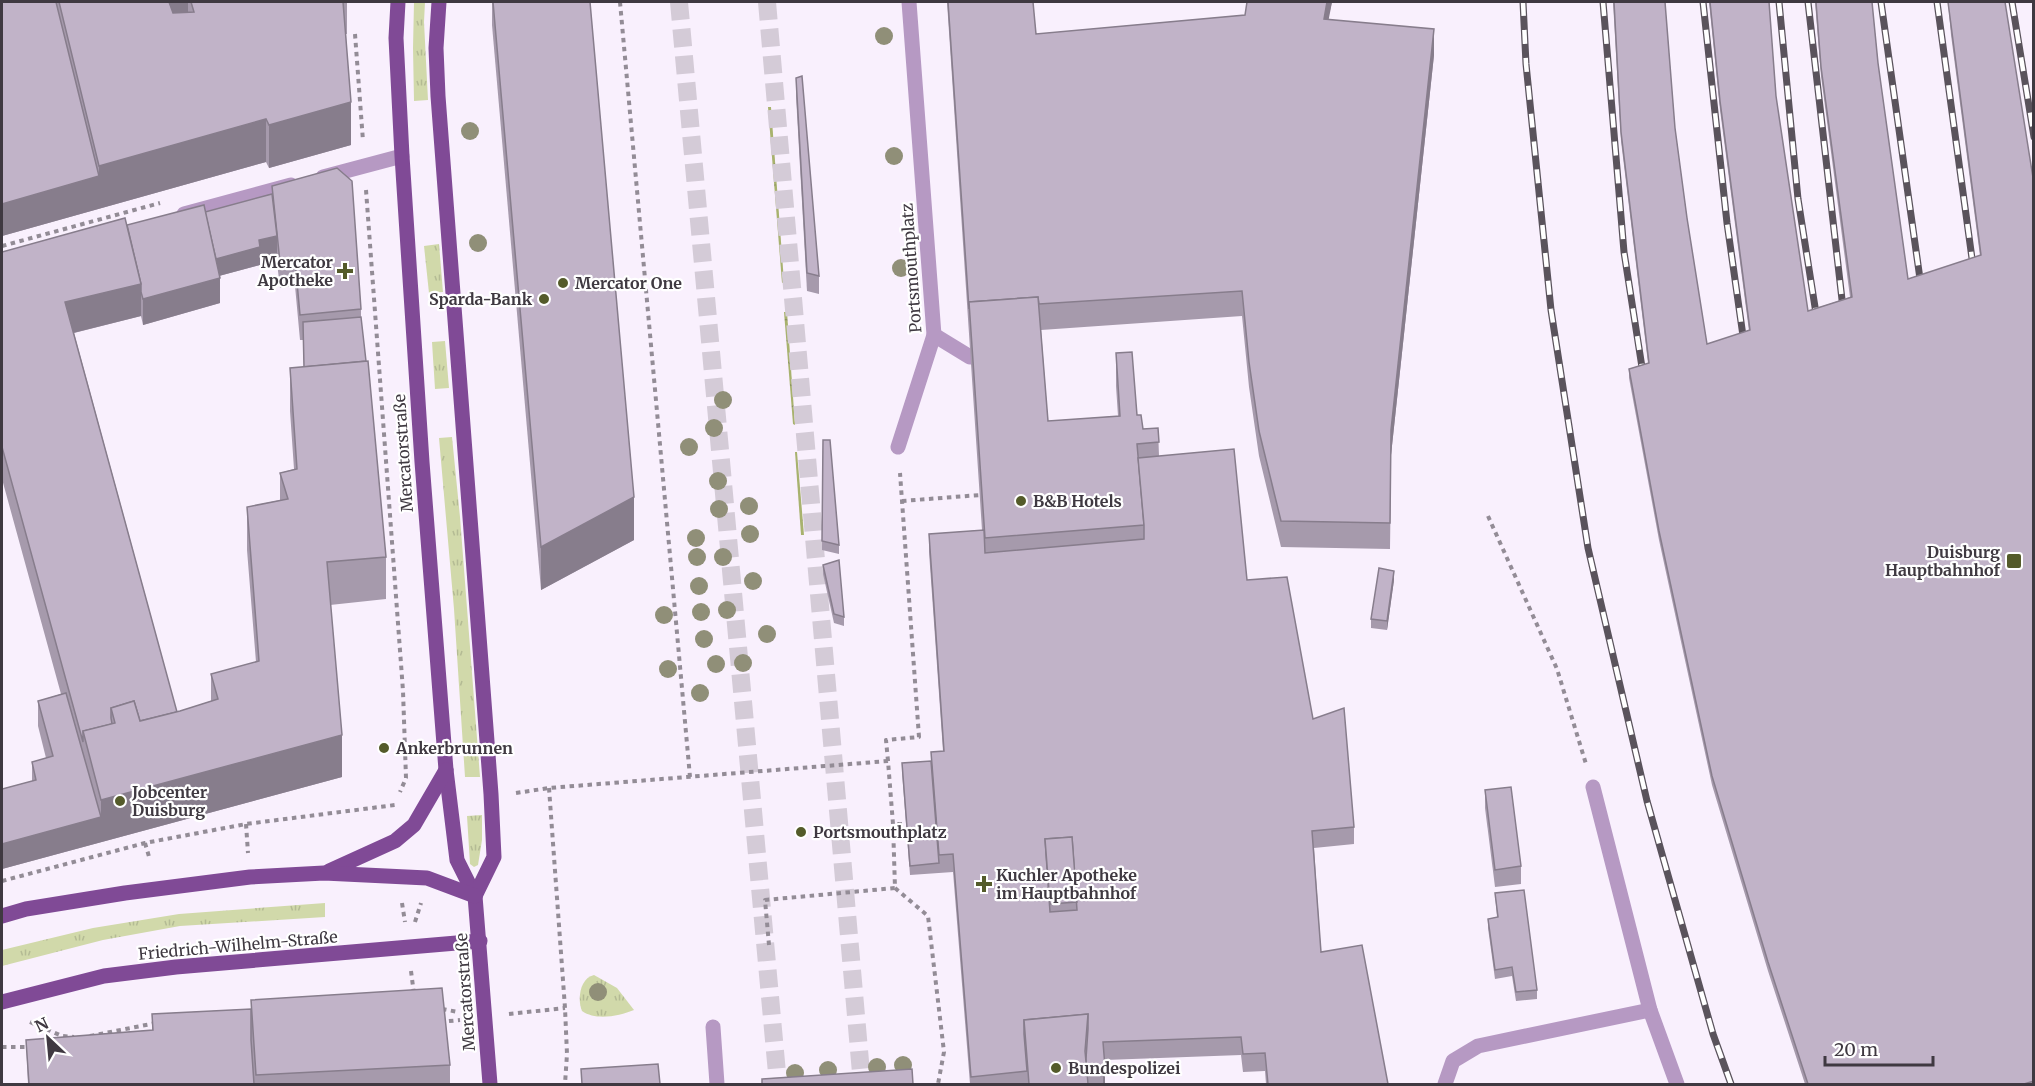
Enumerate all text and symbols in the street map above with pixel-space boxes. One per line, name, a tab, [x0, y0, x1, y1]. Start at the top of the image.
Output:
street label: Portsmouthplatz	[896, 202, 926, 334]
place label: Mercator Apotheke	[257, 252, 334, 290]
marker: Mercator Apotheke	[338, 264, 352, 278]
place label: Mercator One	[575, 273, 682, 293]
marker: Mercator One	[556, 276, 570, 290]
place label: Sparda-Bank	[429, 289, 533, 309]
marker: Sparda-Bank	[537, 292, 551, 306]
street label: Mercatorstraße	[389, 393, 417, 513]
place label: B&B Hotels	[1033, 491, 1122, 511]
marker: B&B Hotels	[1014, 494, 1028, 508]
place label: Duisburg Hauptbahnhof	[1885, 542, 2001, 580]
marker: Duisburg Hauptbahnhof	[2005, 552, 2023, 570]
place label: Ankerbrunnen	[395, 738, 513, 758]
marker: Ankerbrunnen	[377, 741, 391, 755]
place label: Jobcenter Duisburg	[131, 782, 208, 820]
marker: Jobcenter Duisburg	[113, 794, 127, 808]
place label: Portsmouthplatz	[813, 822, 947, 842]
marker: Portsmouthplatz	[794, 825, 808, 839]
place label: Kuchler Apotheke im Hauptbahnhof	[996, 865, 1137, 903]
marker: Kuchler Apotheke im Hauptbahnhof	[977, 877, 991, 891]
street label: Friedrich-Wilhelm-Straße	[137, 926, 339, 964]
street label: Mercatorstraße	[451, 932, 479, 1052]
north arrow	[18, 1008, 78, 1068]
text: N	[31, 1013, 52, 1036]
scale bar	[1825, 1029, 1933, 1067]
text: 20 m	[1834, 1038, 1878, 1061]
place label: Bundespolizei	[1068, 1058, 1181, 1078]
marker: Bundespolizei	[1049, 1061, 1063, 1075]

